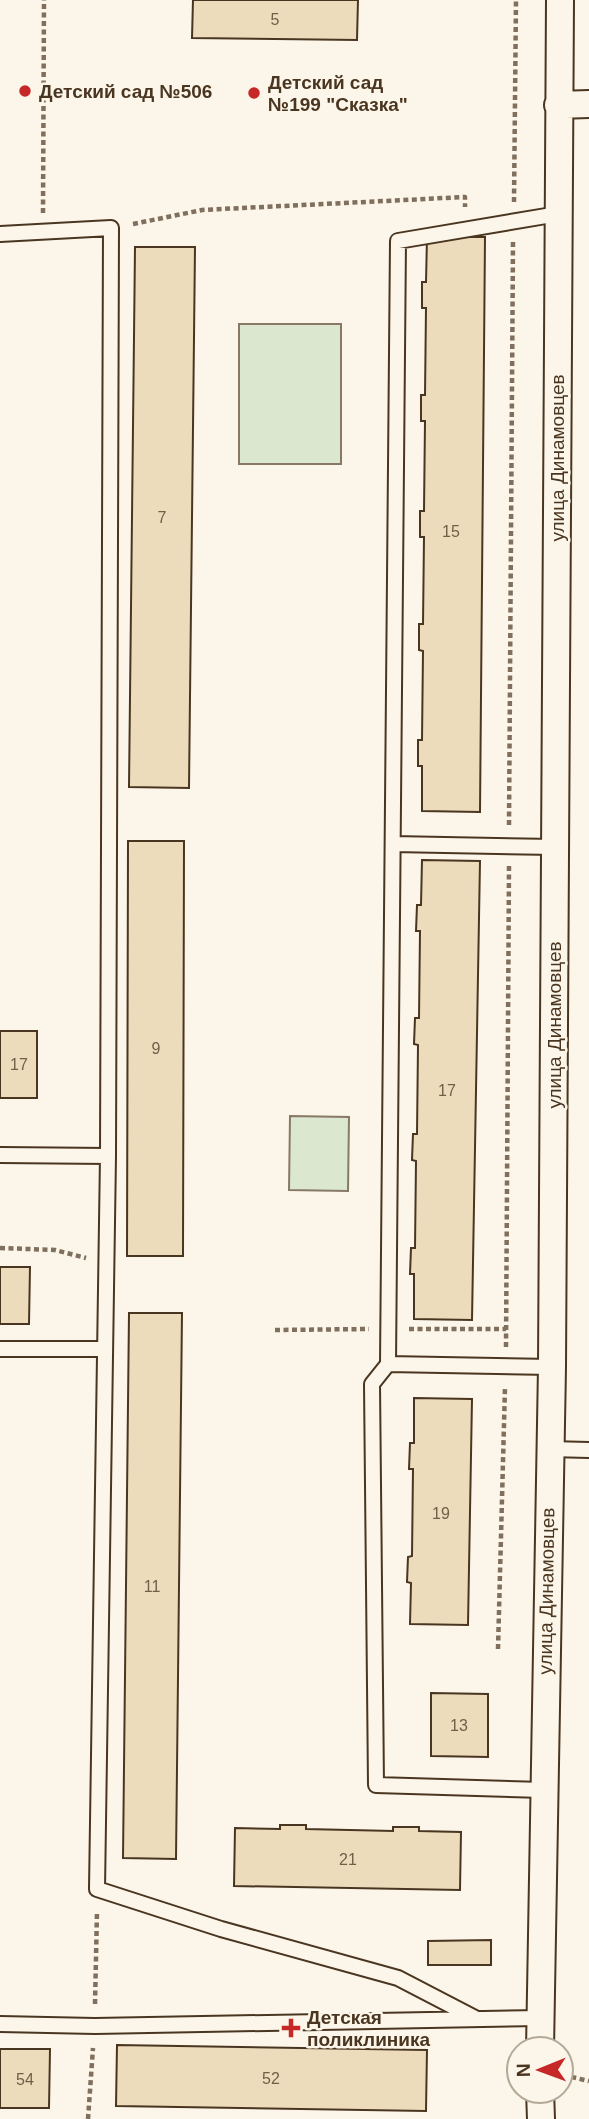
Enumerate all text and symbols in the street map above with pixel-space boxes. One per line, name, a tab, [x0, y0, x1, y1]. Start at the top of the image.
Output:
house number: 5	[271, 11, 280, 28]
place label: Детский сад №199 "Сказка"	[268, 72, 408, 115]
place label: Детский сад №506	[39, 81, 212, 102]
marker: Детский сад №506	[17, 83, 33, 99]
marker: Детский сад №199 "Сказка"	[246, 85, 262, 101]
street label: улица Динамовцев	[547, 374, 568, 542]
house number: 7	[158, 509, 167, 526]
house number: 15	[442, 523, 460, 540]
street label: улица Динамовцев	[544, 941, 565, 1109]
house number: 9	[152, 1040, 161, 1057]
house number: 17	[10, 1056, 28, 1073]
house number: 17	[438, 1082, 456, 1099]
house number: 19	[432, 1505, 450, 1522]
street label: улица Динамовцев	[535, 1507, 558, 1675]
house number: 11	[144, 1578, 160, 1595]
house number: 13	[450, 1717, 468, 1734]
house number: 21	[339, 1851, 357, 1868]
place label: Детская поликлиника	[307, 2007, 431, 2050]
marker: Детская поликлиника	[281, 2018, 301, 2038]
north arrow	[505, 2035, 575, 2105]
text: N	[513, 2063, 534, 2077]
house number: 52	[262, 2070, 280, 2087]
house number: 54	[16, 2071, 34, 2088]

